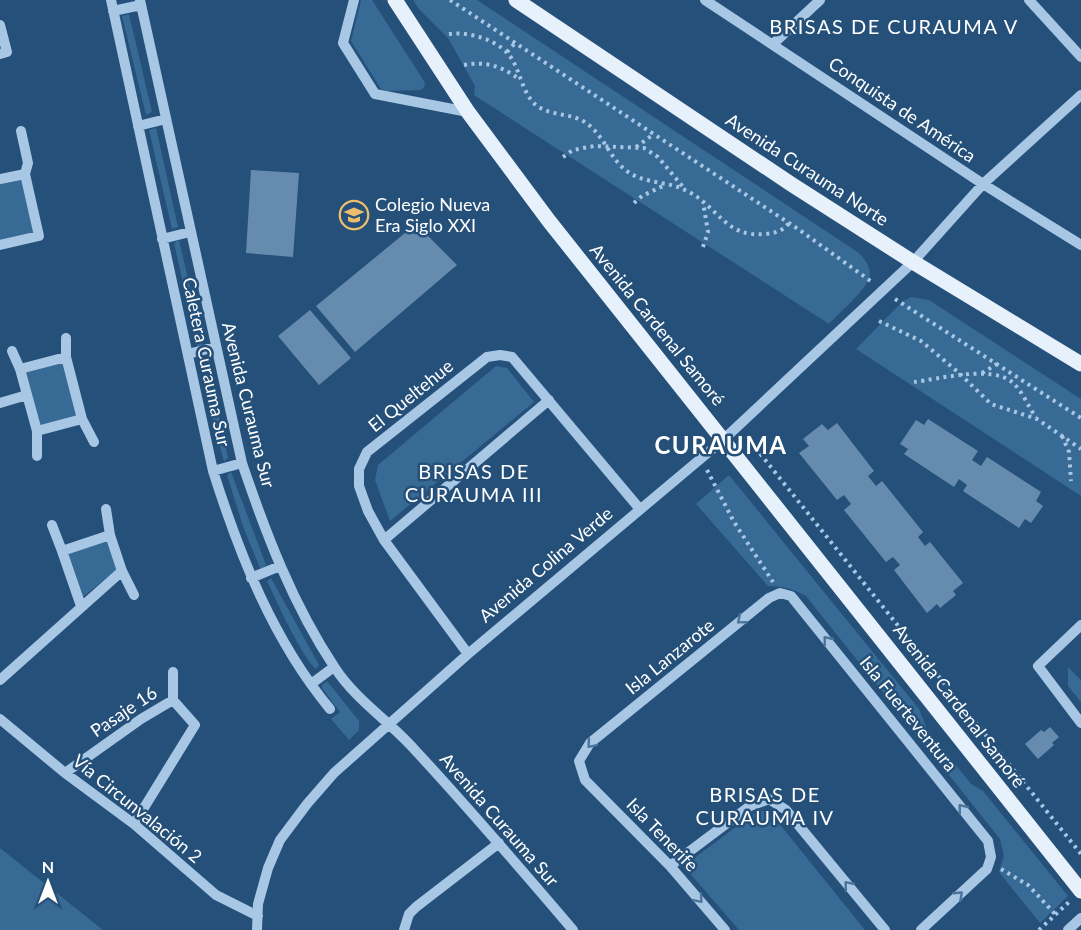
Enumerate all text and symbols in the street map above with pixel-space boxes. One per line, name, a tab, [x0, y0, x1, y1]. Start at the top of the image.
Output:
district label: BRISAS DE CURAUMA V	[769, 14, 1019, 38]
street label: Conquista de América	[825, 52, 980, 167]
street label: Avenida Curauma Norte	[722, 108, 893, 230]
place label: Colegio Nueva Era Siglo XXI	[375, 193, 490, 236]
school or university icon: Colegio Nueva Era Siglo XXI	[338, 199, 370, 231]
street label: Avenida Cardenal Samoré	[586, 239, 730, 410]
street label: Caletera Curauma Sur	[178, 275, 236, 449]
street label: Avenida Curauma Sur	[218, 320, 280, 490]
street label: El Queltehue	[364, 354, 457, 436]
district label: CURAUMA	[654, 430, 788, 459]
district label: BRISAS DE CURAUMA III	[405, 459, 543, 506]
street label: Avenida Colina Verde	[474, 502, 617, 627]
one-way arrow	[737, 613, 748, 624]
street label: Isla Lanzarote	[621, 614, 718, 699]
street label: Avenida Cardenal Samoré	[889, 619, 1031, 792]
one-way arrow	[823, 636, 834, 647]
street label: Isla Fuerteventura	[856, 651, 962, 775]
street label: Pasaje 16	[86, 681, 161, 741]
one-way arrow	[588, 737, 599, 748]
street label: Avenida Curauma Sur	[436, 748, 564, 891]
street label: Vía Circunvalación 2	[68, 749, 207, 867]
district label: BRISAS DE CURAUMA IV	[695, 782, 835, 829]
street label: Isla Tenerife	[622, 793, 703, 876]
one-way arrow	[959, 804, 970, 815]
north arrow	[18, 852, 78, 912]
text: N	[42, 857, 54, 876]
one-way arrow	[844, 881, 855, 892]
one-way arrow	[952, 891, 963, 902]
one-way arrow	[692, 892, 703, 903]

